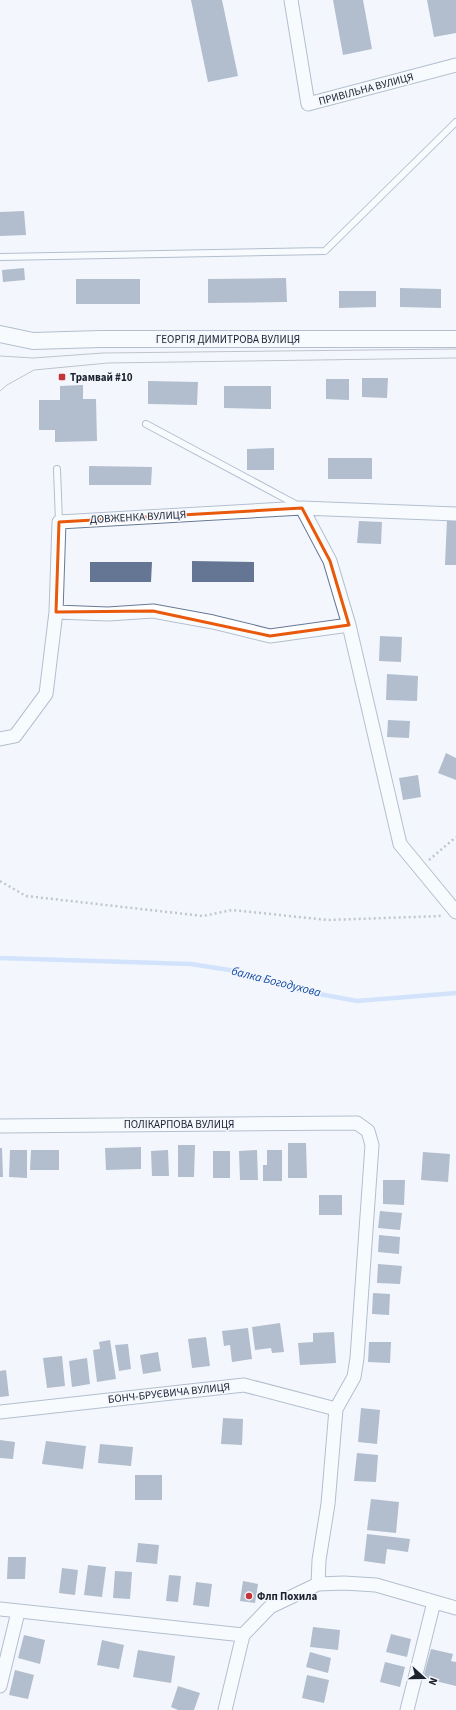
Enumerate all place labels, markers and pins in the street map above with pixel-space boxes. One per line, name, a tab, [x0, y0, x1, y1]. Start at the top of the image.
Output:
place label: Трамвай #10	[70, 370, 133, 385]
marker: Трамвай #10	[57, 372, 67, 382]
place label: Флп Похила	[257, 1589, 317, 1604]
marker: Флп Похила	[244, 1591, 254, 1601]

